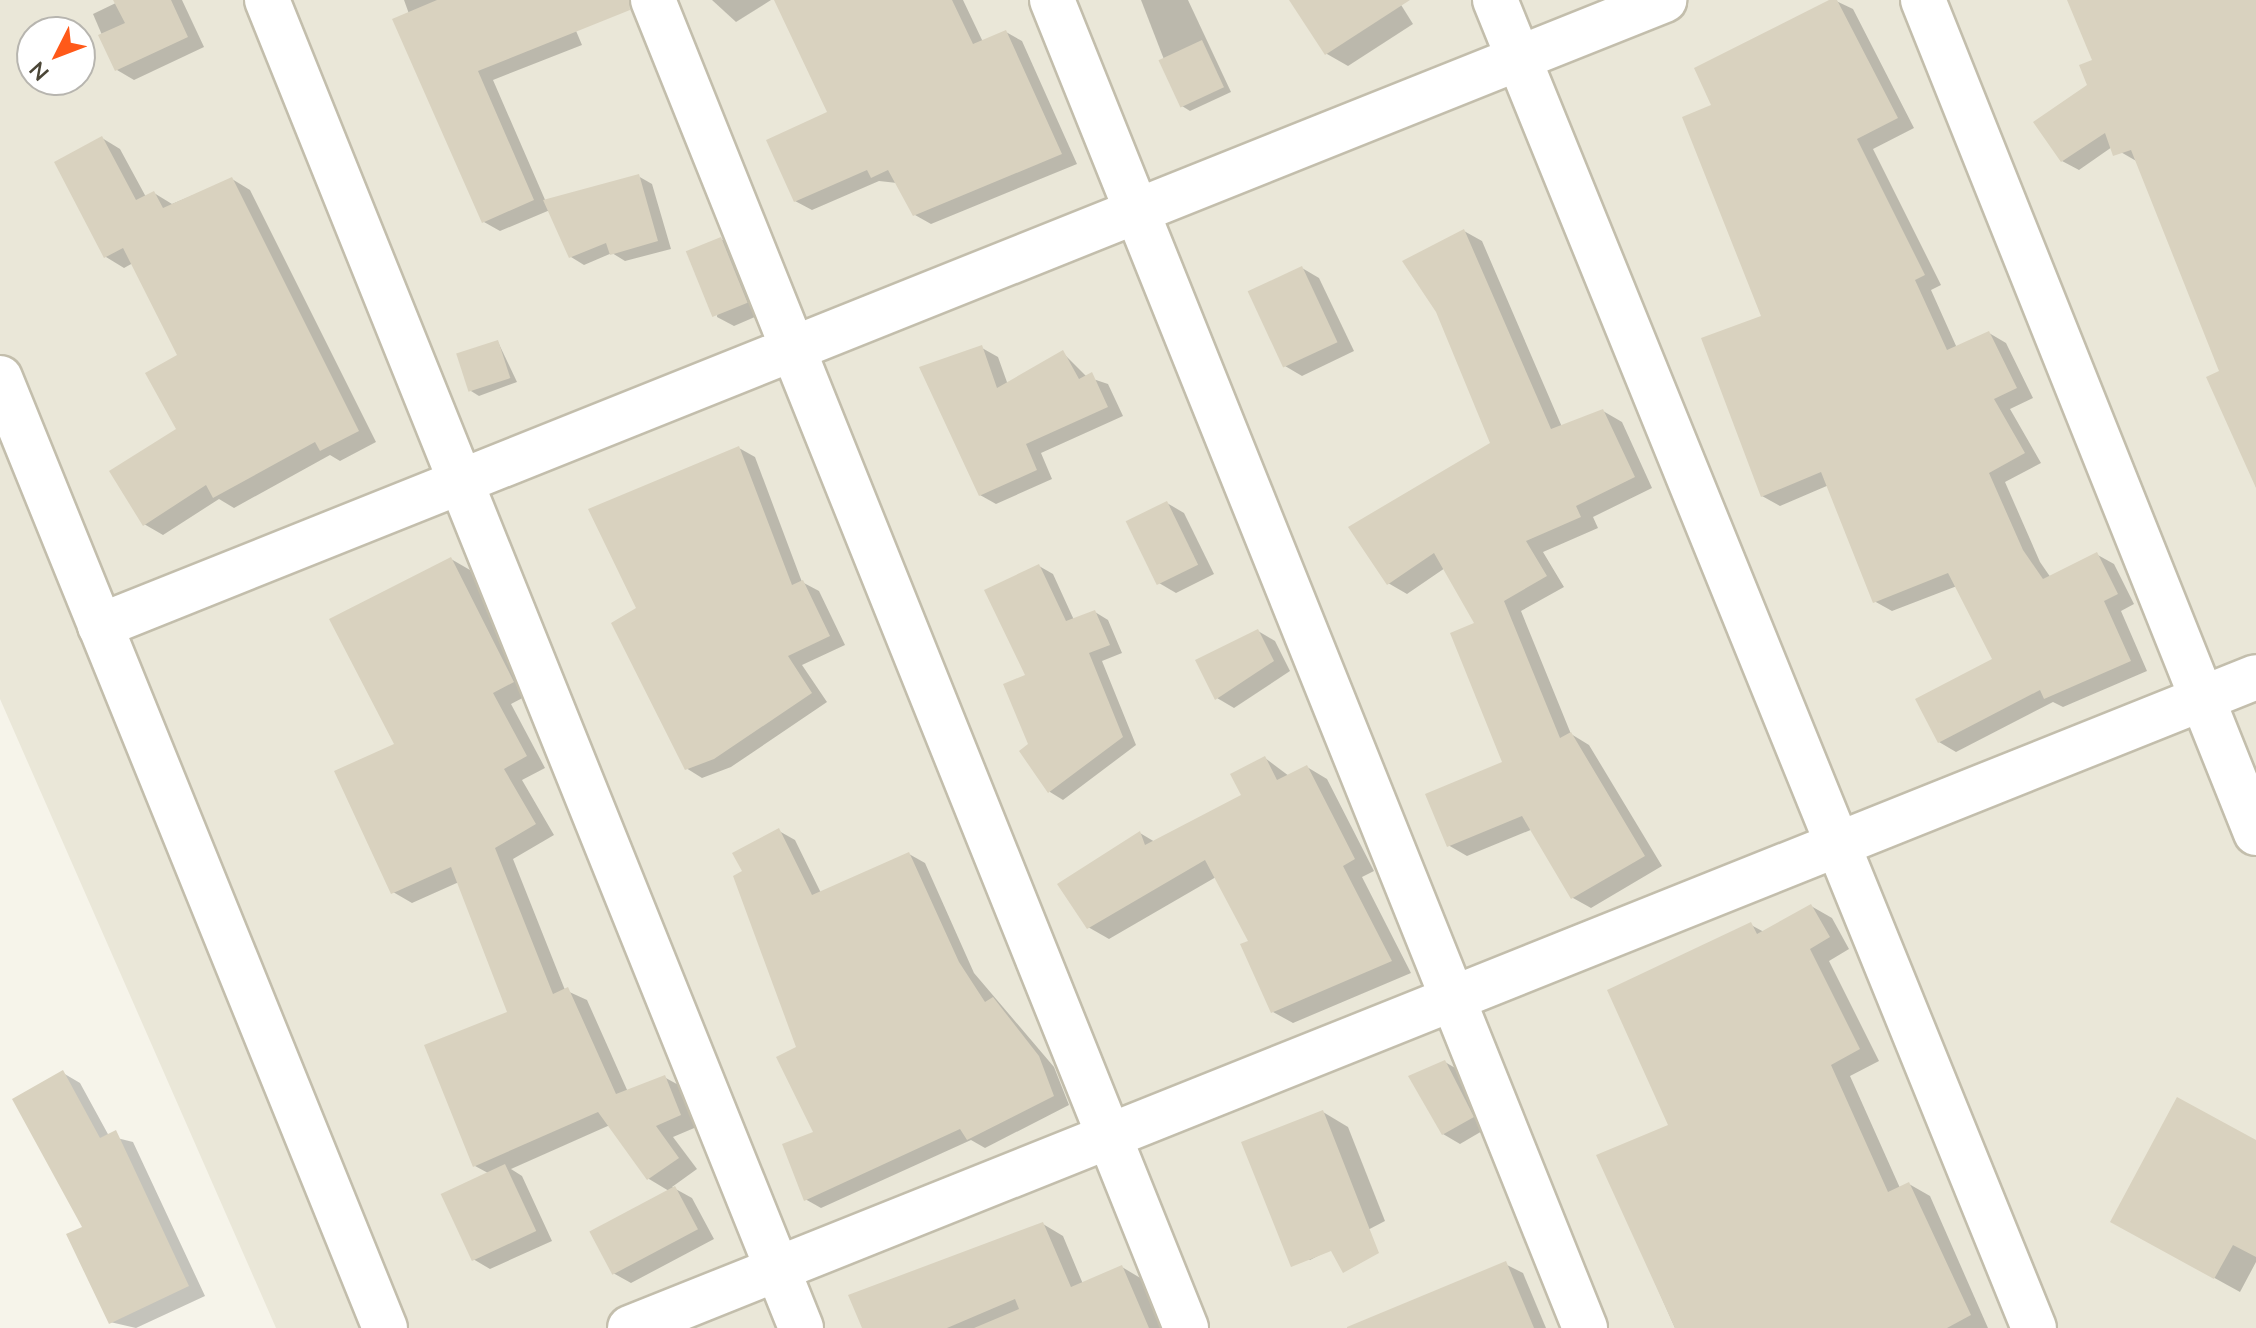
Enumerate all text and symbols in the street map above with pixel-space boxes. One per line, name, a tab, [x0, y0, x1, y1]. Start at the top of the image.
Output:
north arrow	[16, 16, 96, 96]
text: N	[23, 55, 56, 87]

